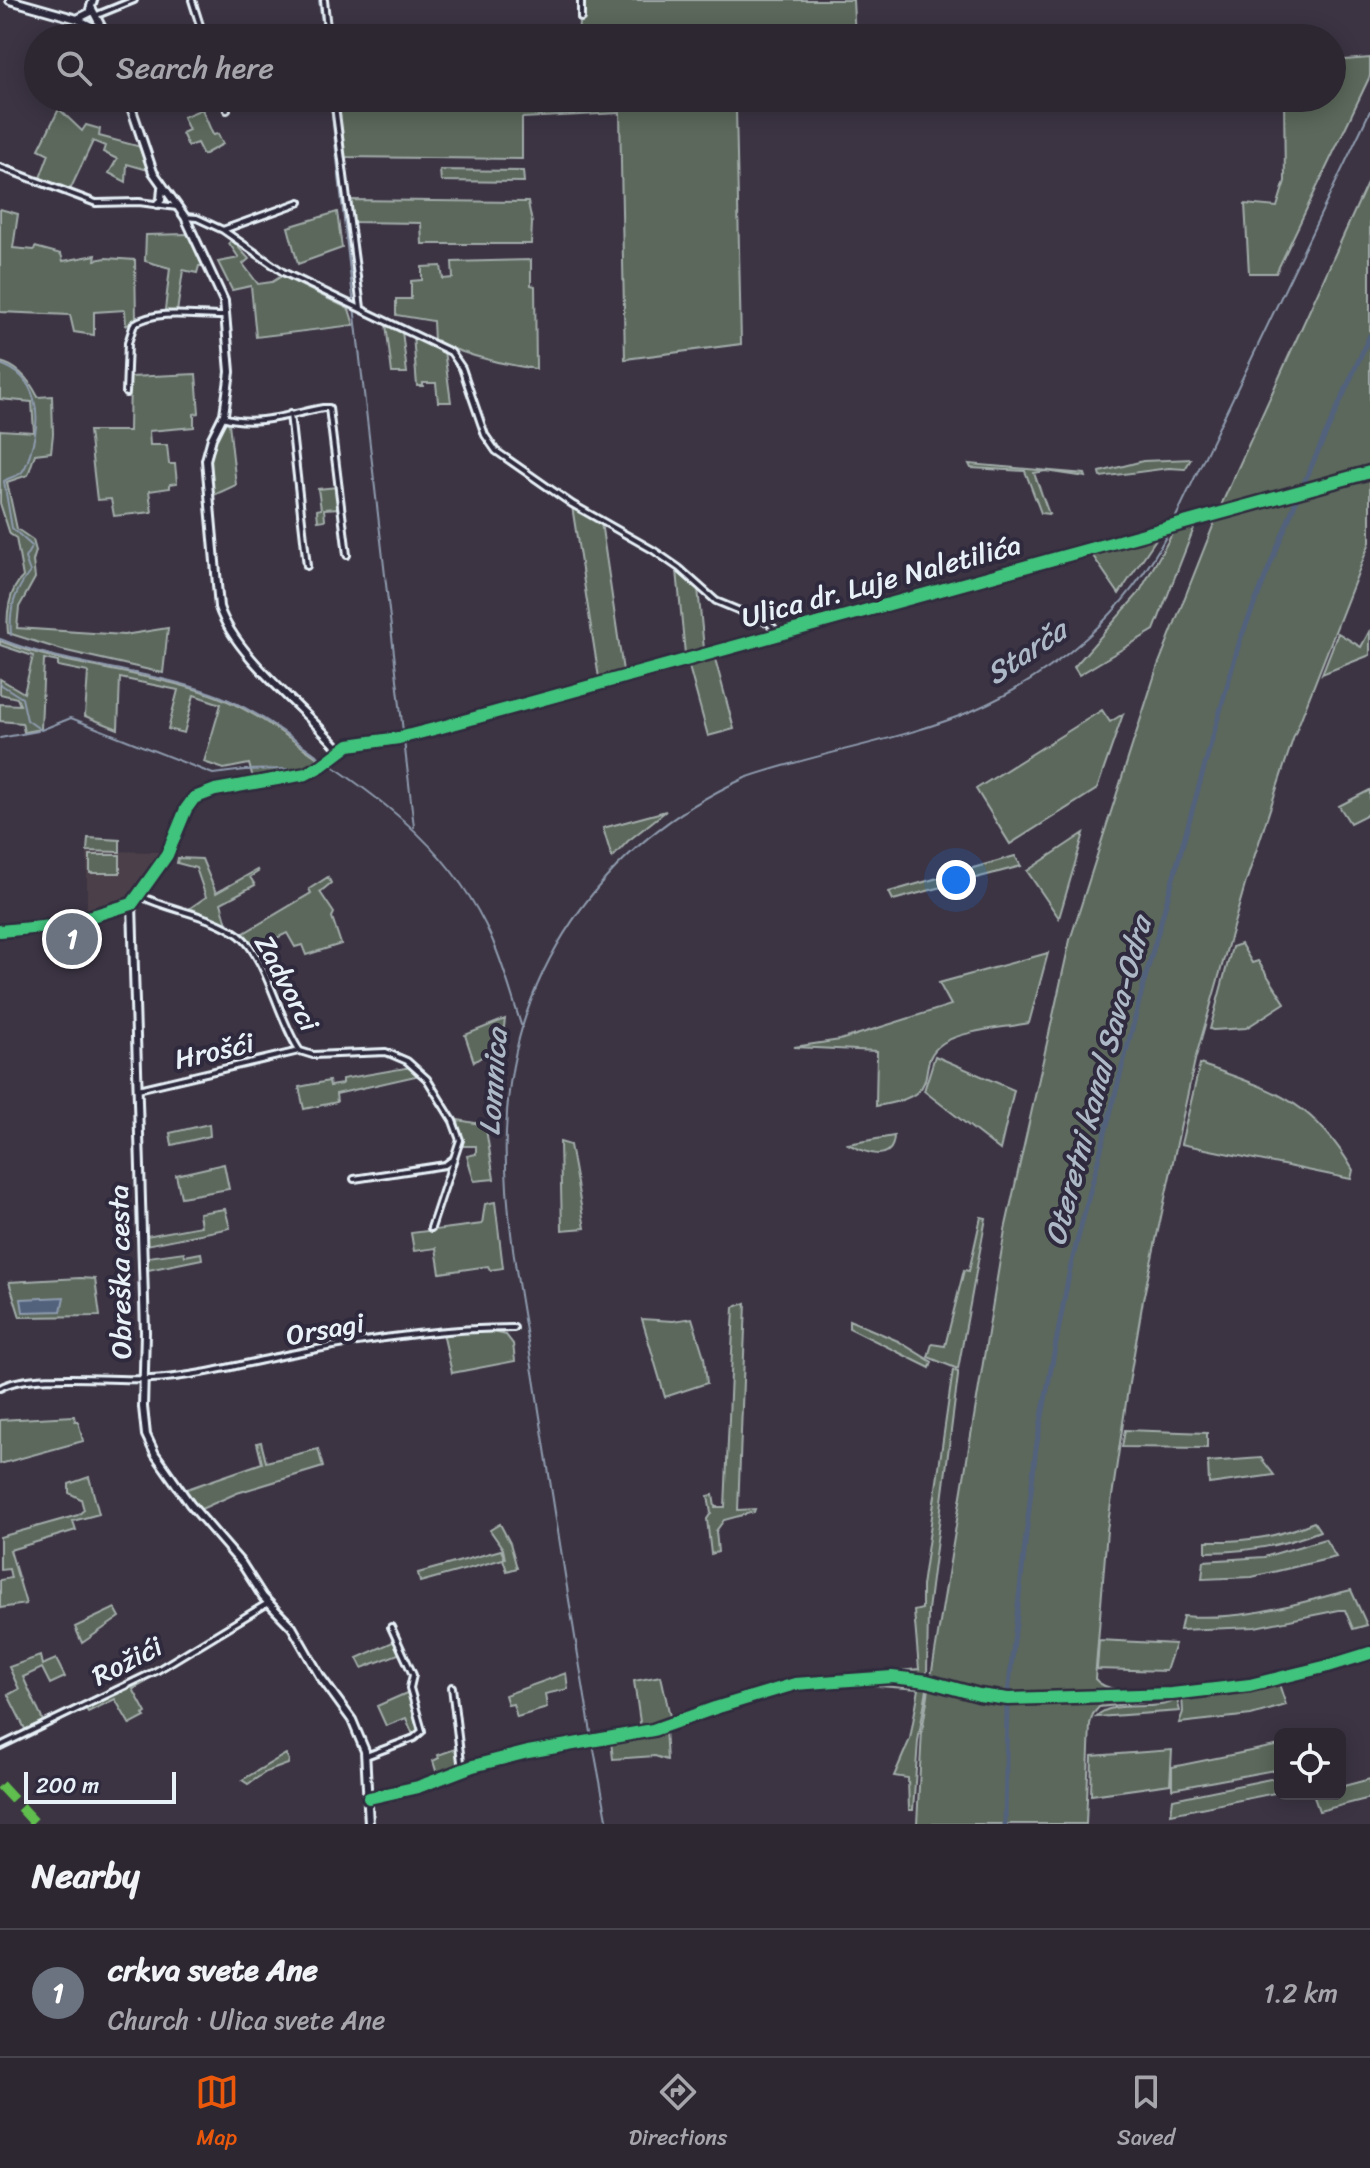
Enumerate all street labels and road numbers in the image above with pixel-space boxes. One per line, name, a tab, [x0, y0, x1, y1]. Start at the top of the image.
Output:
street label: Ulica dr. Luje Naletilića	[736, 520, 1026, 642]
street label: Zadvorci	[241, 925, 334, 1042]
street label: Hrošći	[169, 1018, 260, 1084]
street label: Obreška cesta	[94, 1184, 146, 1360]
street label: Orsagi	[282, 1298, 369, 1360]
street label: Rožići	[83, 1622, 172, 1700]

